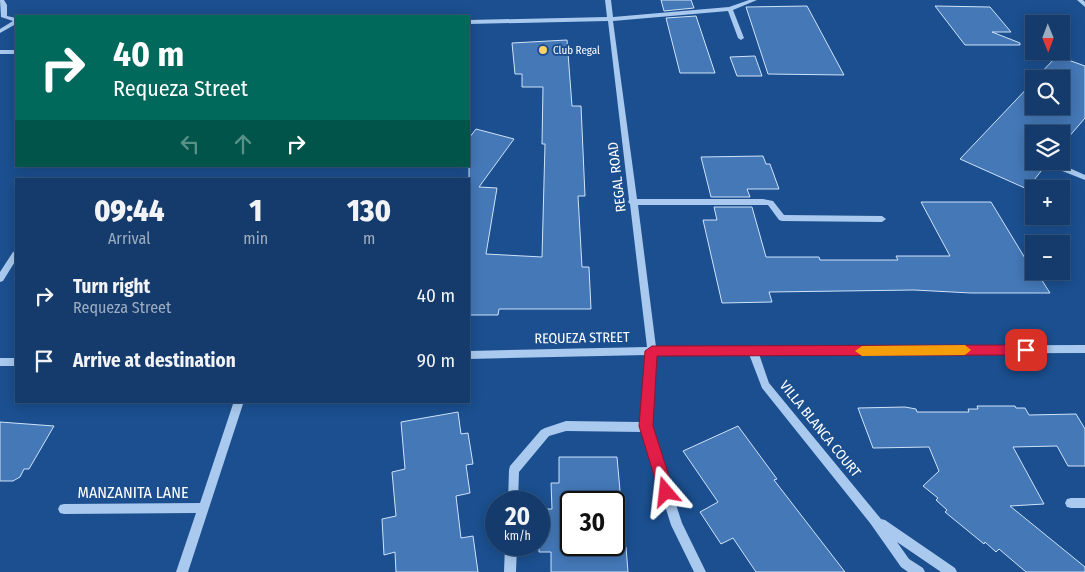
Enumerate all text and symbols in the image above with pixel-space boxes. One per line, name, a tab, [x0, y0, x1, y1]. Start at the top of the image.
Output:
north arrow	[1025, 15, 1070, 60]
map controls	[1025, 15, 1070, 280]
text: 40 m	[113, 33, 184, 75]
icon: right	[30, 35, 95, 100]
marker: Club Regal	[537, 44, 549, 56]
place label: Club Regal	[553, 44, 600, 57]
button: search	[1025, 70, 1070, 115]
text: Requeza Street	[113, 75, 248, 102]
button: layers	[1025, 125, 1070, 170]
icon: left	[176, 130, 204, 158]
icon: ahead	[229, 130, 257, 158]
icon: right	[282, 130, 310, 158]
street label: REGAL ROAD	[604, 141, 630, 213]
button: +	[1025, 180, 1070, 225]
text: 09:44	[94, 193, 164, 229]
text: 1	[249, 193, 262, 229]
text: 130	[347, 193, 391, 229]
text: Arrival	[108, 229, 150, 248]
text: min	[243, 229, 268, 248]
text: m	[363, 229, 375, 248]
button: −	[1025, 235, 1070, 280]
text: Turn right	[73, 275, 150, 298]
icon: right	[30, 282, 58, 310]
text: 40 m	[417, 284, 455, 307]
text: Requeza Street	[73, 298, 171, 317]
street label: REQUEZA STREET	[534, 329, 630, 347]
pin	[1005, 329, 1047, 371]
icon: arrive	[1012, 336, 1040, 364]
icon: arrive	[30, 347, 58, 375]
text: Arrive at destination	[73, 349, 236, 372]
text: 90 m	[417, 349, 455, 372]
street label: VILLA BLANCA COURT	[776, 377, 864, 481]
position arrow	[639, 465, 691, 517]
street label: MANZANITA LANE	[78, 483, 188, 502]
speed limit sign: 30	[560, 491, 625, 556]
text: 20	[505, 502, 530, 532]
text: km/h	[504, 529, 531, 543]

